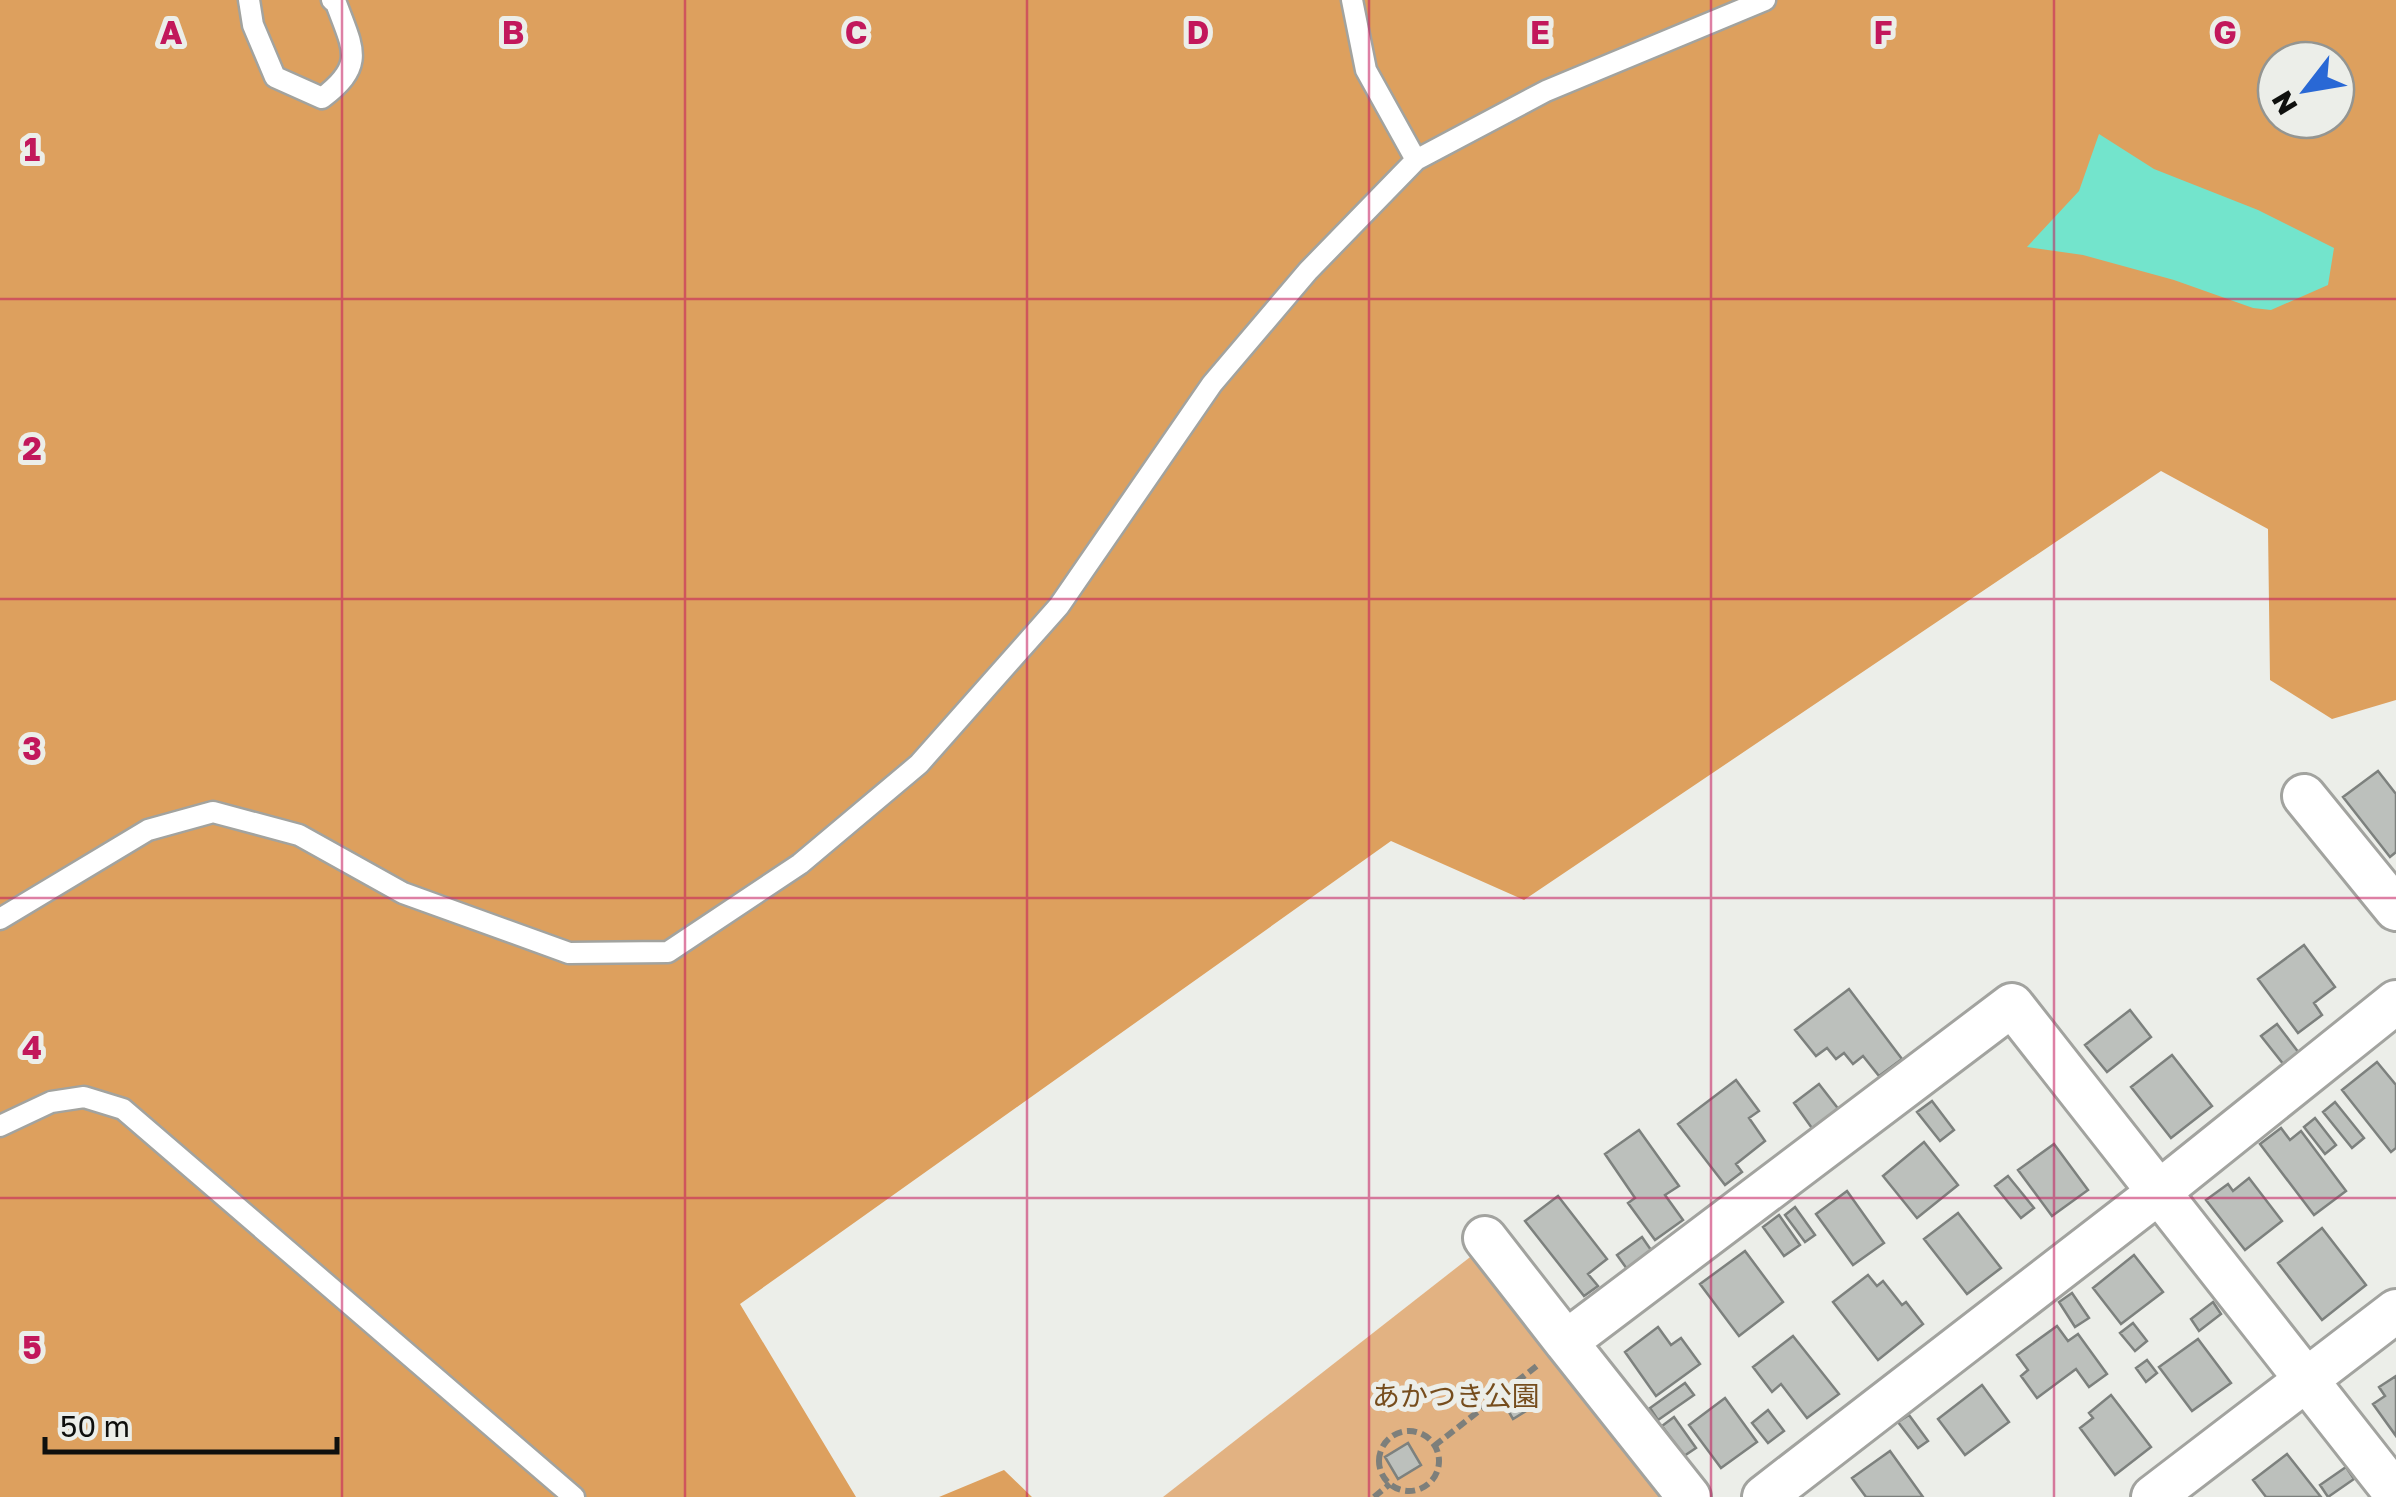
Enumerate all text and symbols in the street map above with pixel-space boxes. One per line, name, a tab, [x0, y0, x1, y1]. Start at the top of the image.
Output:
text: A	[160, 13, 183, 51]
text: B	[502, 13, 524, 51]
text: C	[845, 13, 867, 51]
text: D	[1187, 13, 1209, 51]
text: E	[1530, 13, 1550, 51]
text: F	[1873, 13, 1893, 51]
text: G	[2213, 13, 2237, 51]
north arrow	[2256, 40, 2356, 140]
text: N	[2265, 86, 2304, 121]
text: 1	[24, 130, 40, 168]
text: 2	[22, 429, 42, 467]
text: 3	[22, 729, 42, 767]
text: 4	[22, 1028, 42, 1066]
text: 5	[22, 1328, 42, 1366]
park label: あかつき公園	[1372, 1379, 1540, 1412]
scale bar	[45, 1392, 338, 1454]
text: 50 m	[60, 1408, 130, 1444]

